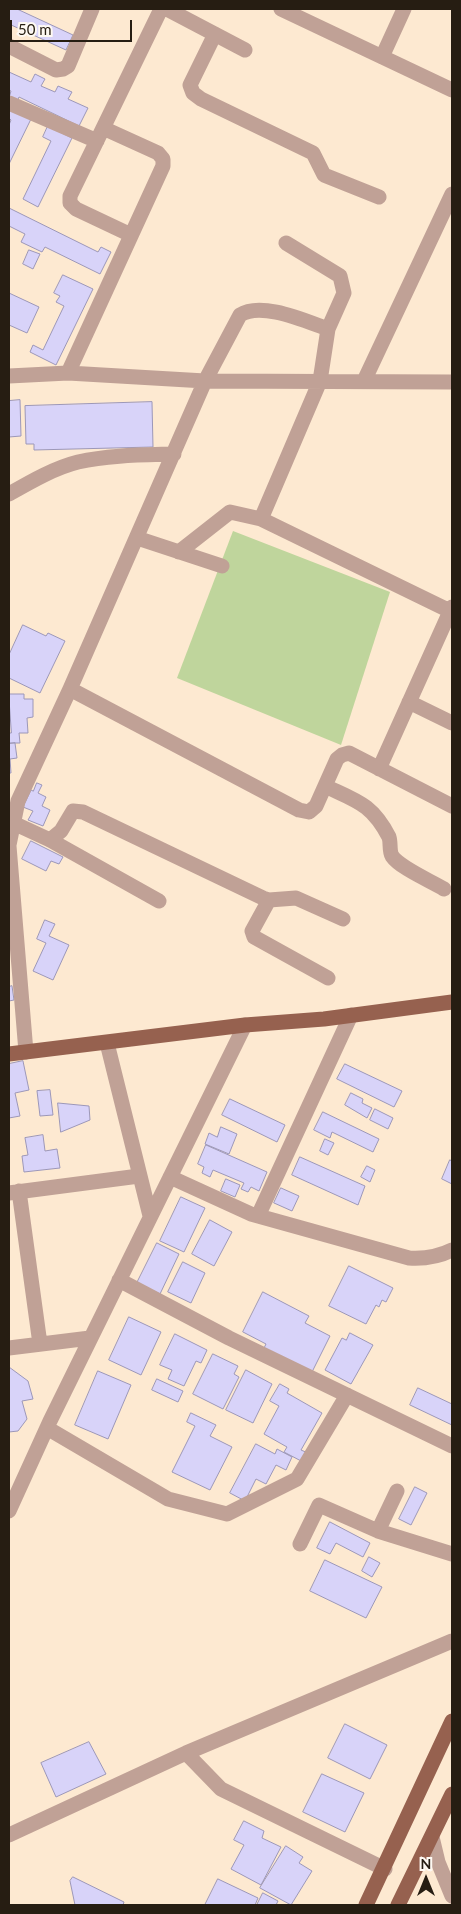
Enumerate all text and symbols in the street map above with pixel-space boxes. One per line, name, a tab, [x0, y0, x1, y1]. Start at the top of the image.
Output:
scale bar	[12, 10, 135, 42]
text: 50 m	[18, 20, 52, 38]
north arrow	[401, 1854, 451, 1904]
text: N	[421, 1855, 431, 1872]

